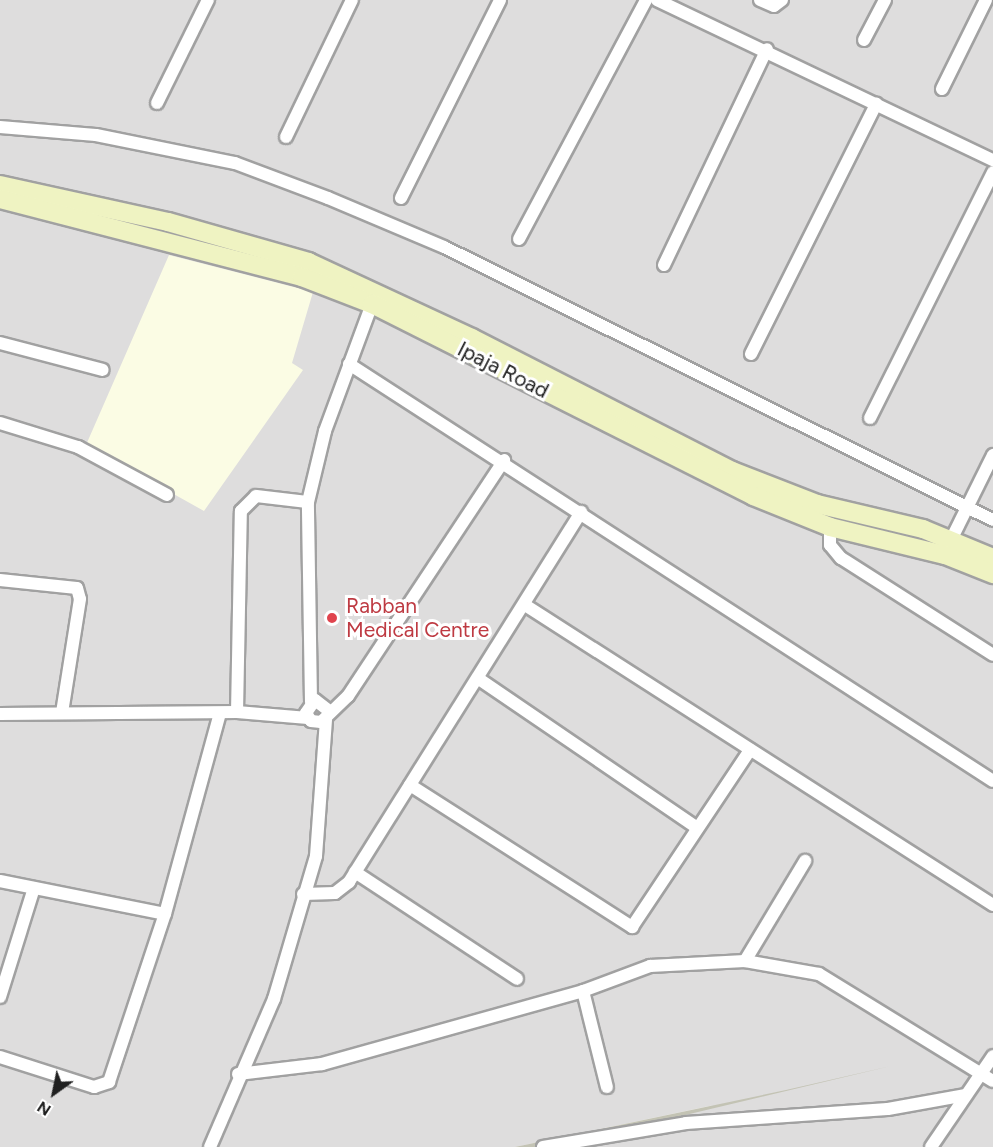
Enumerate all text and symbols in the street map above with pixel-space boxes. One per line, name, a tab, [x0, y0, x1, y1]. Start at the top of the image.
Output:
street label: Ipaja Road	[453, 336, 553, 404]
place label: Rabban Medical Centre	[346, 593, 489, 643]
marker: Rabban Medical Centre	[323, 609, 341, 627]
north arrow	[24, 1063, 84, 1123]
text: N	[34, 1097, 54, 1120]

